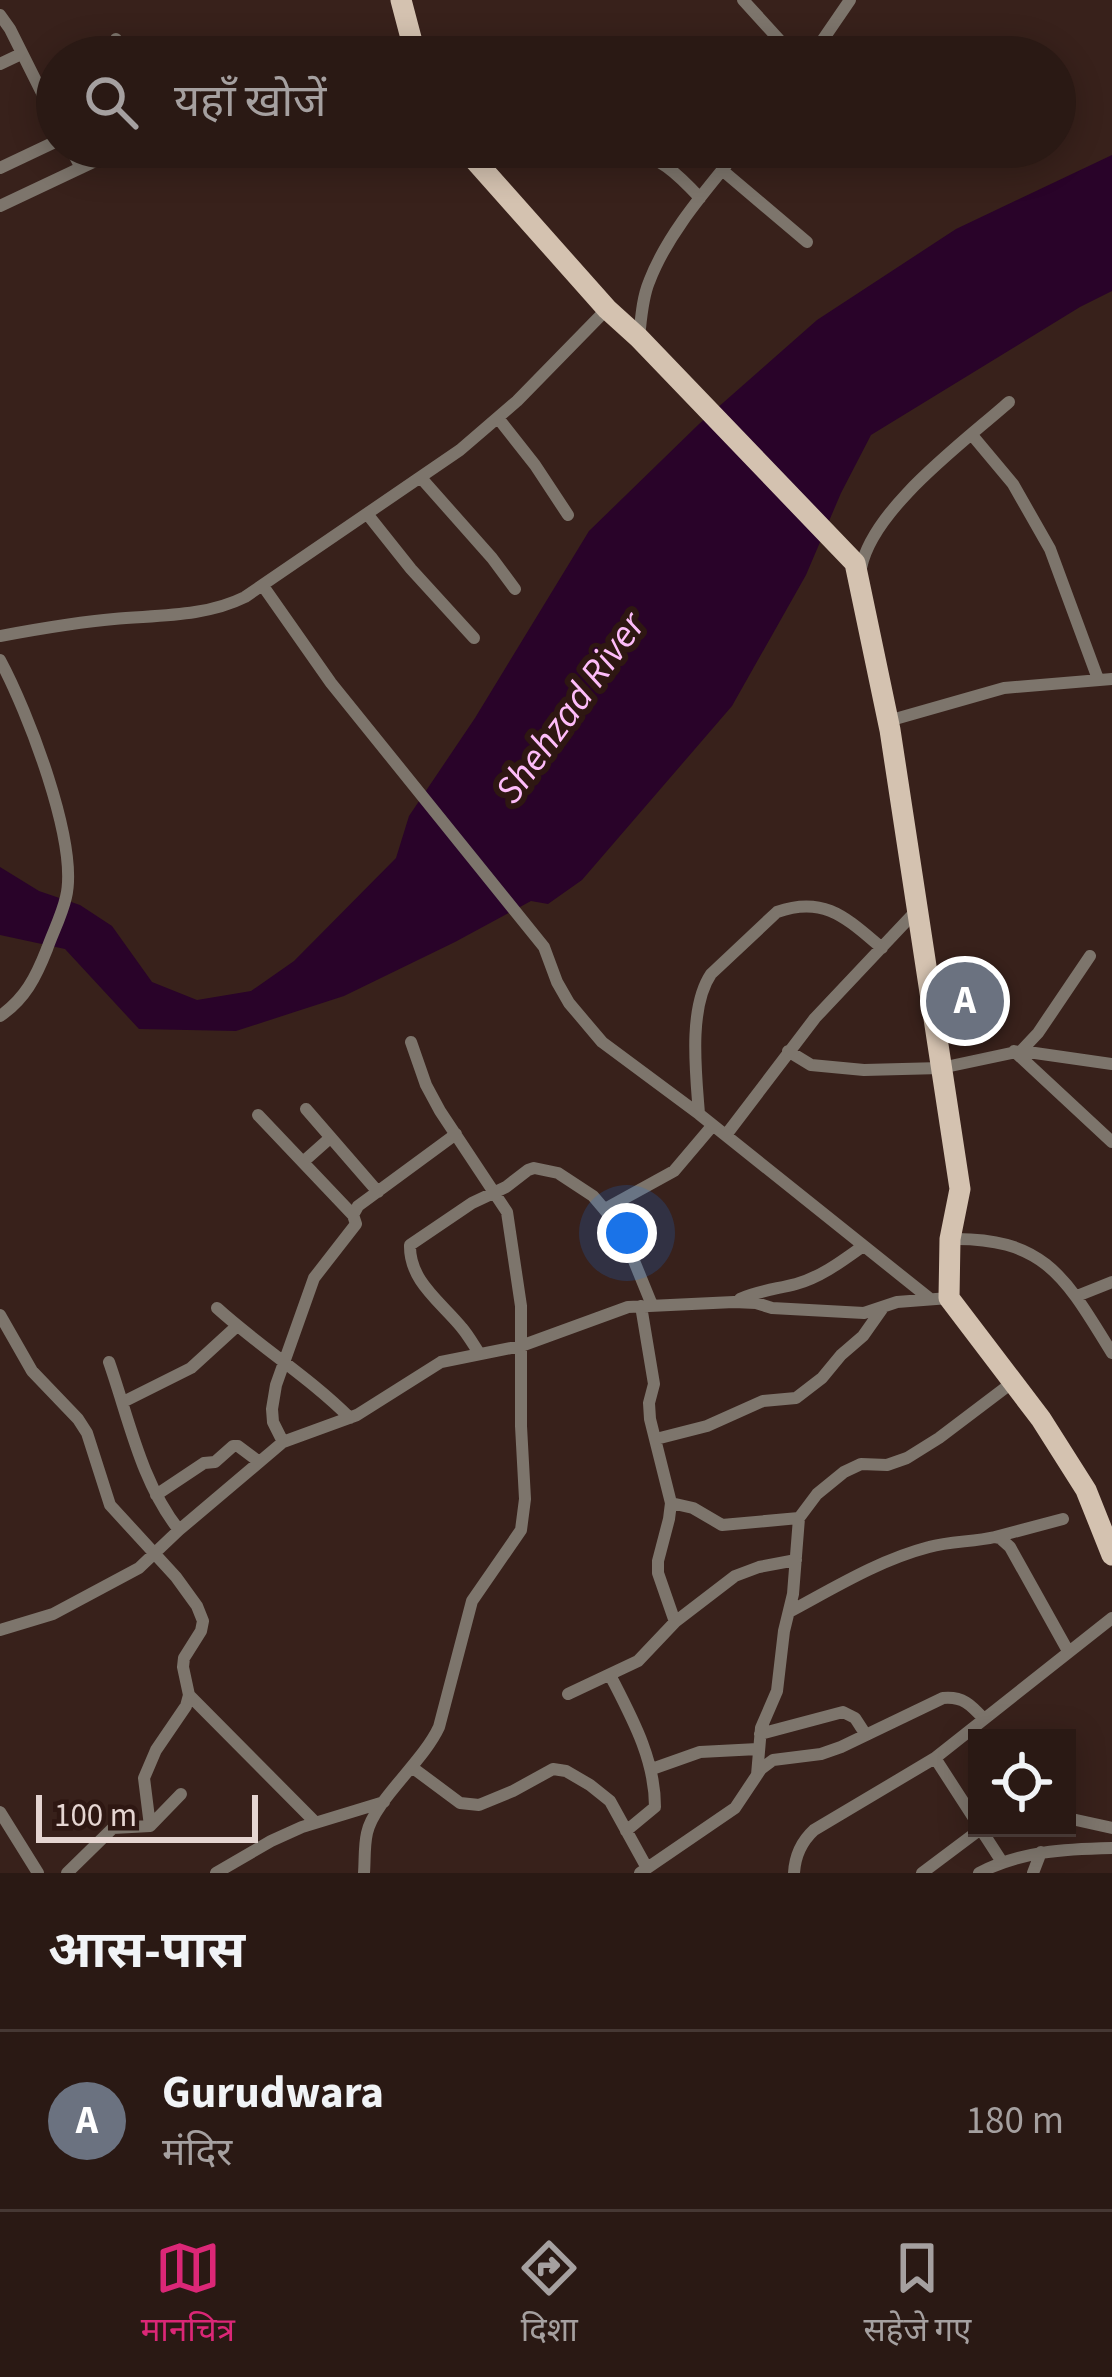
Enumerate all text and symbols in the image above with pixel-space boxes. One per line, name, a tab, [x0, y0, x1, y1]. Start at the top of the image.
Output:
search box	[36, 36, 1076, 168]
icon: search	[78, 69, 144, 135]
text: यहाँ खोजें	[174, 70, 327, 134]
water label: Shehzad River	[482, 599, 660, 816]
pin: A	[926, 956, 1004, 1046]
your location	[597, 1203, 657, 1263]
map controls	[968, 1729, 1076, 1837]
button: locate	[968, 1729, 1076, 1837]
scale bar	[36, 1789, 258, 1842]
text: 100 m	[54, 1792, 137, 1839]
text: आस-पास	[48, 1915, 245, 1987]
text: Gurudwara	[162, 2061, 384, 2125]
text: A	[76, 2093, 98, 2149]
text: 180 m	[966, 2093, 1064, 2149]
text: मंदिर	[162, 2125, 232, 2181]
tab: मानचित्र	[141, 2235, 235, 2354]
tab: दिशा	[516, 2235, 582, 2354]
tab: सहेजे गए	[864, 2235, 971, 2354]

